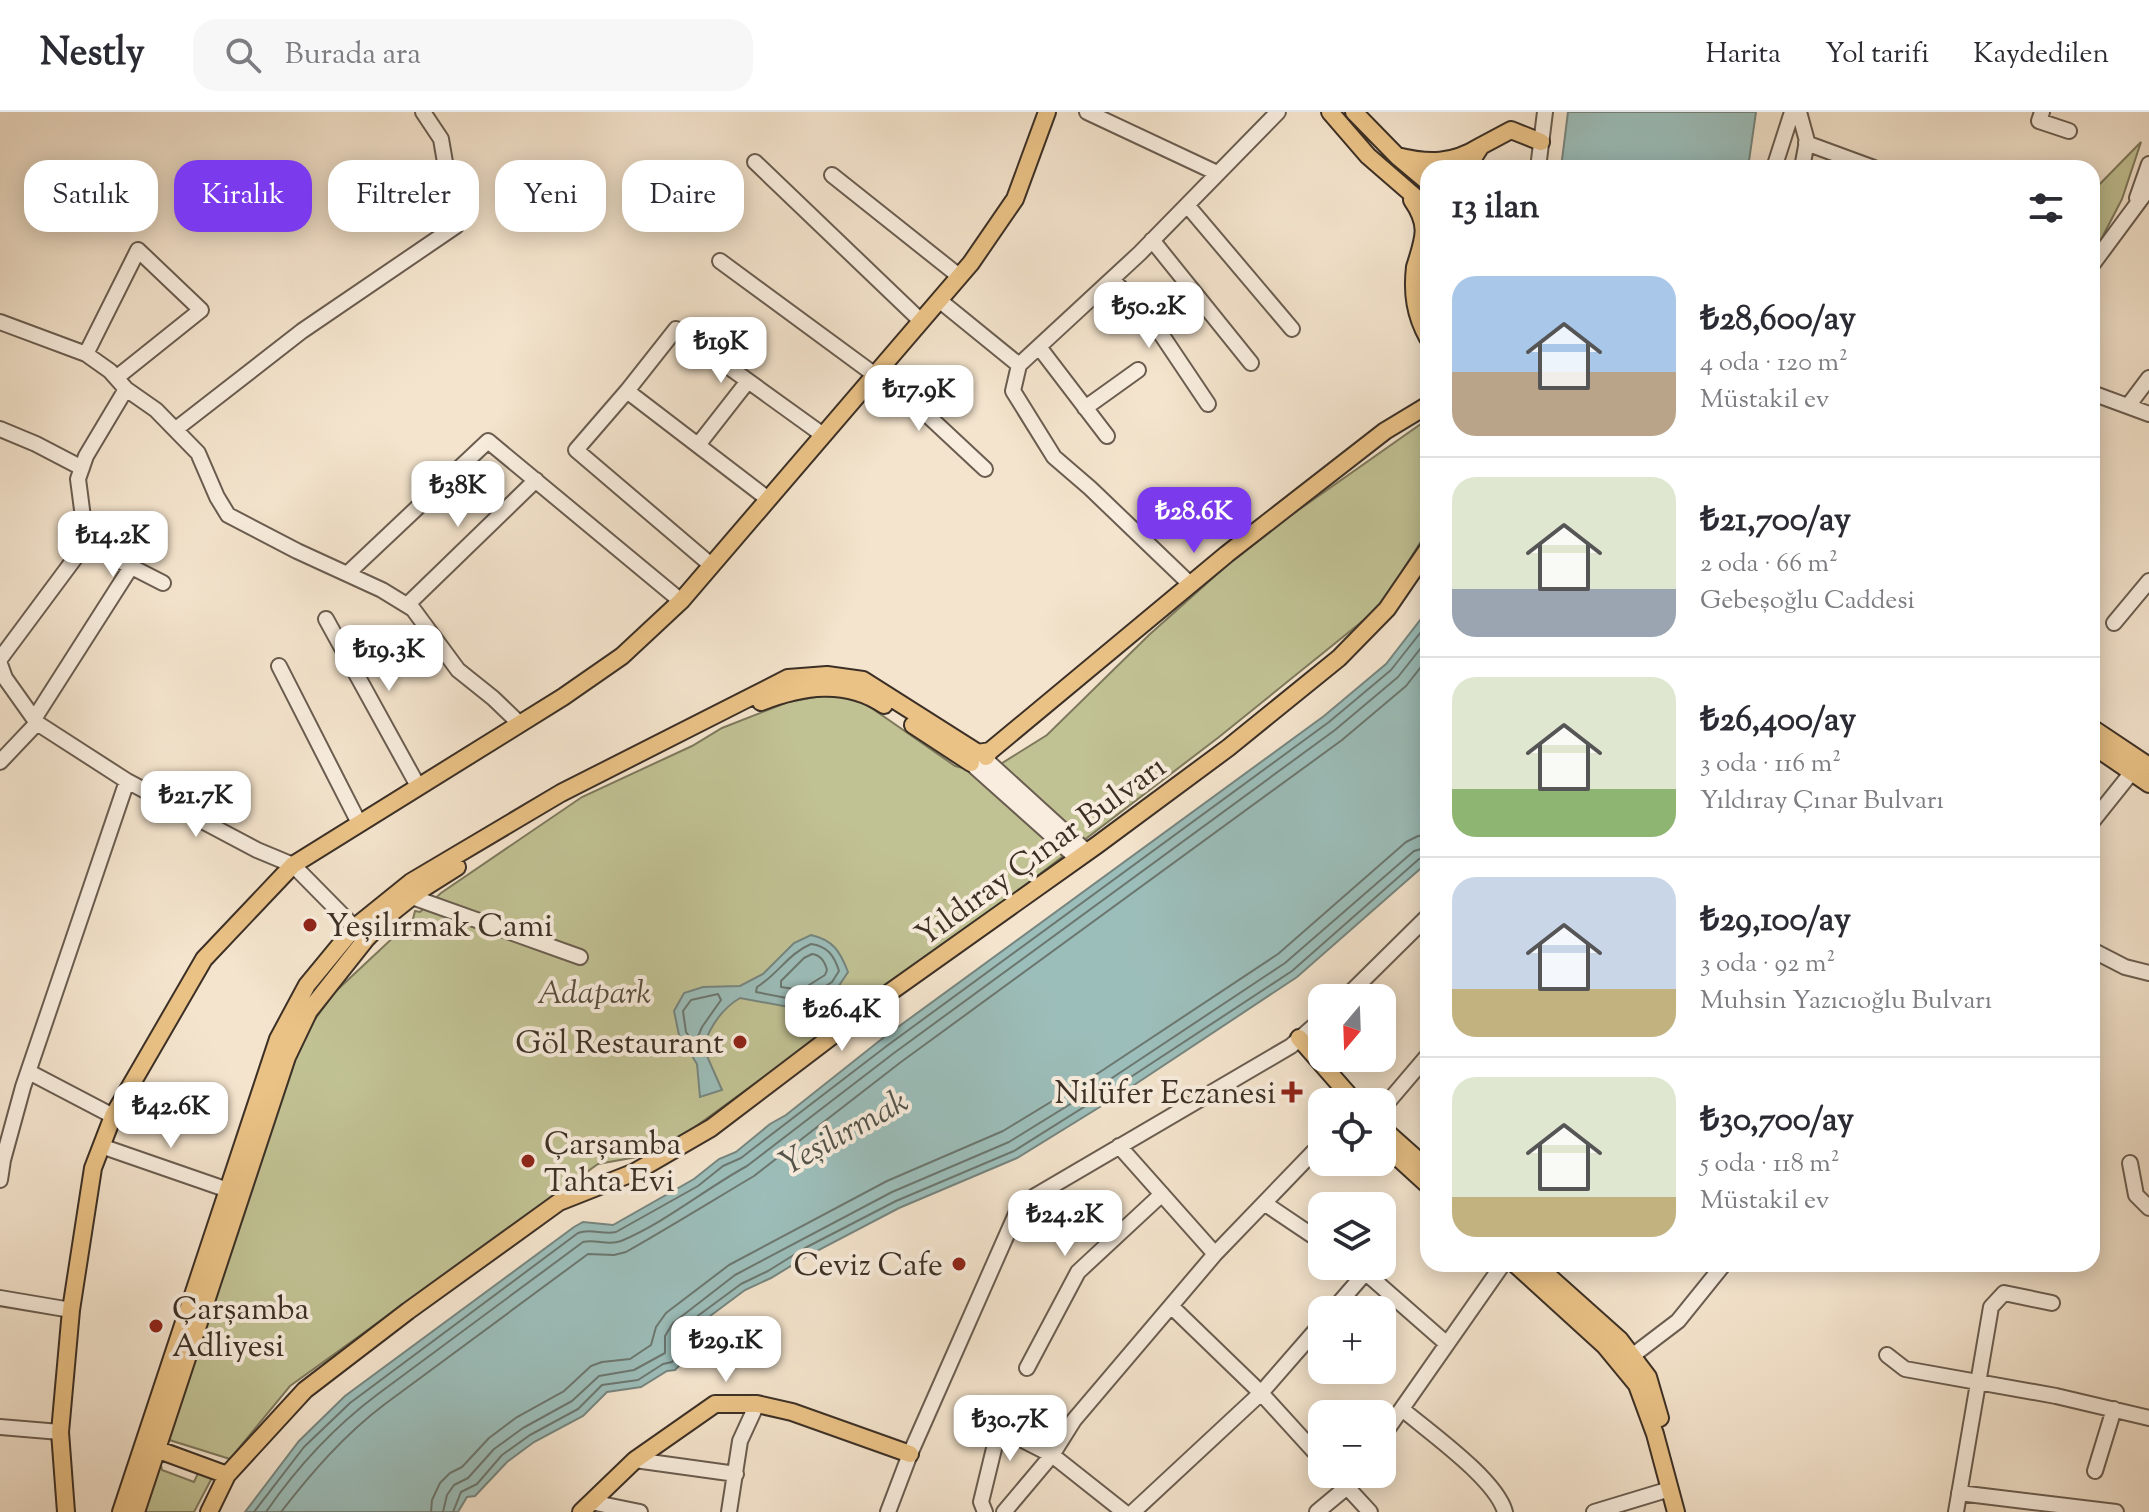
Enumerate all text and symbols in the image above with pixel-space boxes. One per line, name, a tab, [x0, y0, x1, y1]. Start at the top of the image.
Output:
search box	[193, 19, 753, 91]
text: Nestly	[40, 28, 145, 82]
icon: search	[221, 33, 265, 77]
text: Burada ara	[285, 34, 421, 77]
text: Harita	[1706, 35, 1781, 75]
text: Yol tarifi	[1825, 35, 1929, 75]
text: Kaydedilen	[1973, 35, 2109, 75]
chip: Satılık	[24, 160, 158, 232]
chip: Kiralık	[174, 160, 312, 232]
chip: Filtreler	[328, 160, 479, 232]
chip: Yeni	[495, 160, 606, 232]
chip: Daire	[622, 160, 744, 232]
text: 13 ilan	[1452, 184, 1539, 233]
icon: filters	[2024, 186, 2068, 230]
pin: ₺50.2K	[1084, 282, 1214, 350]
text: ₺50.2K	[1112, 289, 1186, 326]
text: ₺28,600/ay	[1700, 296, 1856, 345]
icon: home	[1516, 308, 1612, 404]
pin: ₺19K	[674, 317, 768, 385]
text: ₺19K	[694, 324, 748, 361]
text: 4 oda · 120 m²	[1700, 345, 1848, 382]
pin: ₺17.9K	[854, 365, 984, 433]
text: ₺17.9K	[882, 372, 956, 409]
text: Müstakil ev	[1700, 382, 1829, 419]
pin: ₺38K	[411, 461, 505, 529]
text: ₺38K	[429, 468, 487, 505]
pin: ₺28.6K	[1129, 487, 1259, 555]
text: ₺28.6K	[1155, 494, 1233, 531]
text: ₺21,700/ay	[1700, 497, 1851, 546]
icon: home	[1516, 509, 1612, 605]
pin: ₺14.2K	[48, 511, 178, 579]
text: ₺14.2K	[76, 518, 150, 555]
text: 2 oda · 66 m²	[1700, 546, 1838, 583]
text: Gebeşoğlu Caddesi	[1700, 583, 1915, 620]
pin: ₺19.3K	[324, 625, 454, 693]
text: ₺19.3K	[353, 632, 425, 669]
text: ₺26,400/ay	[1700, 697, 1856, 746]
icon: home	[1516, 709, 1612, 805]
street label: Yıldıray Çınar Bulvarı	[907, 746, 1177, 959]
text: 3 oda · 116 m²	[1700, 746, 1841, 783]
pin: ₺21.7K	[131, 771, 261, 839]
text: ₺21.7K	[159, 778, 233, 815]
text: Yıldıray Çınar Bulvarı	[1700, 783, 1944, 820]
text: ₺29,100/ay	[1700, 897, 1851, 946]
place label: Yeşilırmak Cami	[326, 905, 553, 951]
icon: home	[1516, 909, 1612, 1005]
marker: Yeşilırmak Cami	[301, 916, 319, 934]
text: 3 oda · 92 m²	[1700, 946, 1835, 983]
park label: Adapark	[537, 972, 651, 1018]
text: Muhsin Yazıcıoğlu Bulvarı	[1700, 983, 1992, 1020]
north arrow	[1308, 984, 1396, 1072]
map controls	[1308, 984, 1396, 1488]
pin: ₺26.4K	[777, 985, 907, 1053]
text: ₺26.4K	[803, 992, 881, 1029]
place label: Göl Restaurant	[515, 1022, 724, 1068]
marker: Göl Restaurant	[731, 1033, 749, 1051]
place label: Nilüfer Eczanesi	[1055, 1072, 1276, 1118]
water label: Yeşilırmak	[771, 1079, 918, 1190]
pin: ₺42.6K	[106, 1082, 236, 1150]
marker: Nilüfer Eczanesi	[1283, 1083, 1301, 1101]
button: locate	[1308, 1088, 1396, 1176]
text: ₺42.6K	[132, 1089, 210, 1126]
text: ₺30,700/ay	[1700, 1097, 1854, 1146]
icon: home	[1516, 1109, 1612, 1205]
place label: Çarşamba Tahta Evi	[544, 1123, 682, 1206]
text: 5 oda · 118 m²	[1700, 1146, 1839, 1183]
marker: Çarşamba Tahta Evi	[519, 1152, 537, 1170]
text: Müstakil ev	[1700, 1183, 1829, 1220]
pin: ₺24.2K	[1000, 1190, 1130, 1258]
button: layers	[1308, 1192, 1396, 1280]
text: ₺24.2K	[1026, 1197, 1104, 1234]
place label: Ceviz Cafe	[794, 1244, 943, 1290]
marker: Ceviz Cafe	[950, 1255, 968, 1273]
place label: Çarşamba Adliyesi	[172, 1288, 310, 1371]
button: +	[1308, 1296, 1396, 1384]
pin: ₺29.1K	[661, 1316, 791, 1384]
marker: Çarşamba Adliyesi	[147, 1317, 165, 1335]
text: ₺29.1K	[689, 1323, 763, 1360]
pin: ₺30.7K	[945, 1395, 1075, 1463]
button: −	[1308, 1400, 1396, 1488]
text: ₺30.7K	[972, 1402, 1048, 1439]

